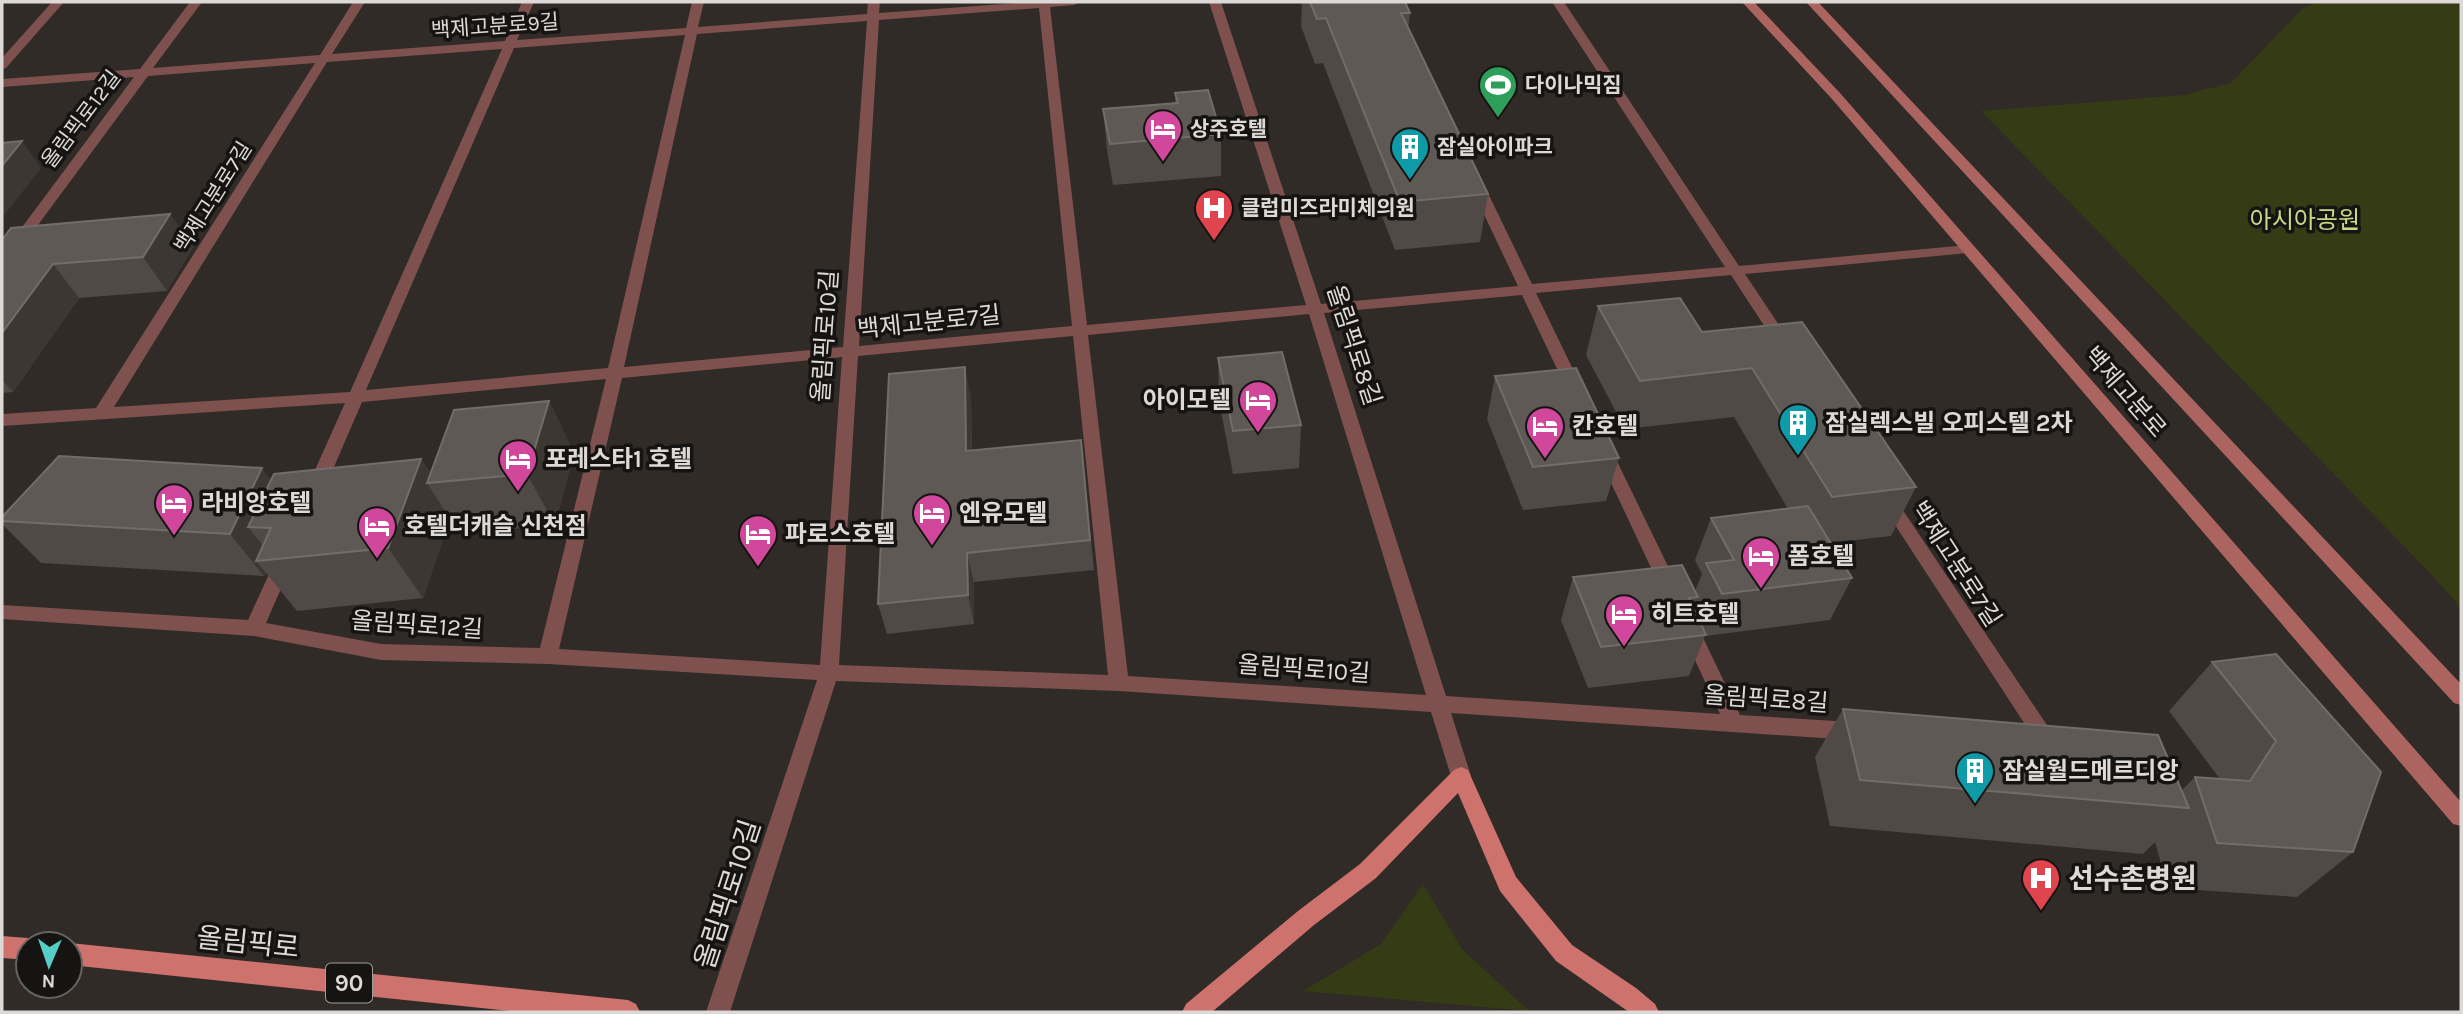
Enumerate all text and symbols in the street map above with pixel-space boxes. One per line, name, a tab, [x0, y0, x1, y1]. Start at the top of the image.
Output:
street label: 백제고분로9길	[430, 10, 560, 42]
sports icon: 다이나믹짐	[1477, 64, 1519, 119]
street label: 올림픽로12길	[37, 66, 125, 172]
place label: 다이나믹짐	[1525, 73, 1622, 97]
hotel icon: 상주호텔	[1142, 108, 1184, 163]
place label: 상주호텔	[1190, 117, 1267, 141]
building icon: 잠실아이파크	[1389, 126, 1431, 181]
place label: 잠실아이파크	[1437, 135, 1553, 159]
street label: 백제고분로7길	[169, 137, 257, 257]
hospital icon: 클럽미즈라미체의원	[1193, 187, 1235, 242]
place label: 클럽미즈라미체의원	[1241, 196, 1415, 220]
park label: 아시아공원	[2250, 206, 2360, 234]
street label: 올림픽로10길	[806, 269, 844, 403]
street label: 올림픽로8길	[1321, 281, 1387, 409]
street label: 백제고분로7길	[856, 301, 1002, 343]
street label: 백제고분로	[2078, 341, 2172, 443]
hotel icon: 아이모텔	[1237, 379, 1279, 434]
place label: 아이모텔	[1143, 386, 1231, 414]
building icon: 잠실렉스빌 오피스텔 2차	[1777, 402, 1819, 457]
hotel icon: 칸호텔	[1524, 405, 1566, 460]
place label: 잠실렉스빌 오피스텔 2차	[1825, 409, 2072, 437]
place label: 칸호텔	[1572, 412, 1638, 440]
hotel icon: 포레스타1 호텔	[497, 438, 539, 493]
place label: 포레스타1 호텔	[545, 445, 692, 473]
hotel icon: 라비앙호텔	[153, 482, 195, 537]
place label: 라비앙호텔	[201, 489, 311, 517]
hotel icon: 엔유모텔	[911, 492, 953, 547]
street label: 백제고분로7길	[1905, 496, 2007, 632]
place label: 엔유모텔	[959, 499, 1047, 527]
hotel icon: 호텔더캐슬 신천점	[356, 505, 398, 560]
place label: 호텔더캐슬 신천점	[404, 512, 587, 540]
hotel icon: 파로스호텔	[737, 513, 779, 568]
place label: 파로스호텔	[785, 520, 895, 548]
hotel icon: 폼호텔	[1740, 535, 1782, 590]
place label: 폼호텔	[1788, 542, 1854, 570]
hotel icon: 히트호텔	[1603, 593, 1645, 648]
place label: 히트호텔	[1651, 600, 1739, 628]
street label: 올림픽로12길	[350, 606, 484, 644]
street label: 올림픽로10길	[1237, 650, 1371, 688]
street label: 올림픽로8길	[1703, 681, 1829, 717]
building icon: 잠실월드메르디앙	[1954, 750, 1996, 805]
place label: 잠실월드메르디앙	[2002, 757, 2179, 785]
street label: 올림픽로10길	[688, 815, 767, 973]
hospital icon: 선수촌병원	[2020, 857, 2062, 912]
place label: 선수촌병원	[2068, 862, 2197, 895]
street label: 올림픽로	[195, 921, 301, 964]
north arrow	[14, 930, 84, 1000]
road number: 90	[326, 964, 372, 1002]
text: N	[41, 970, 56, 992]

